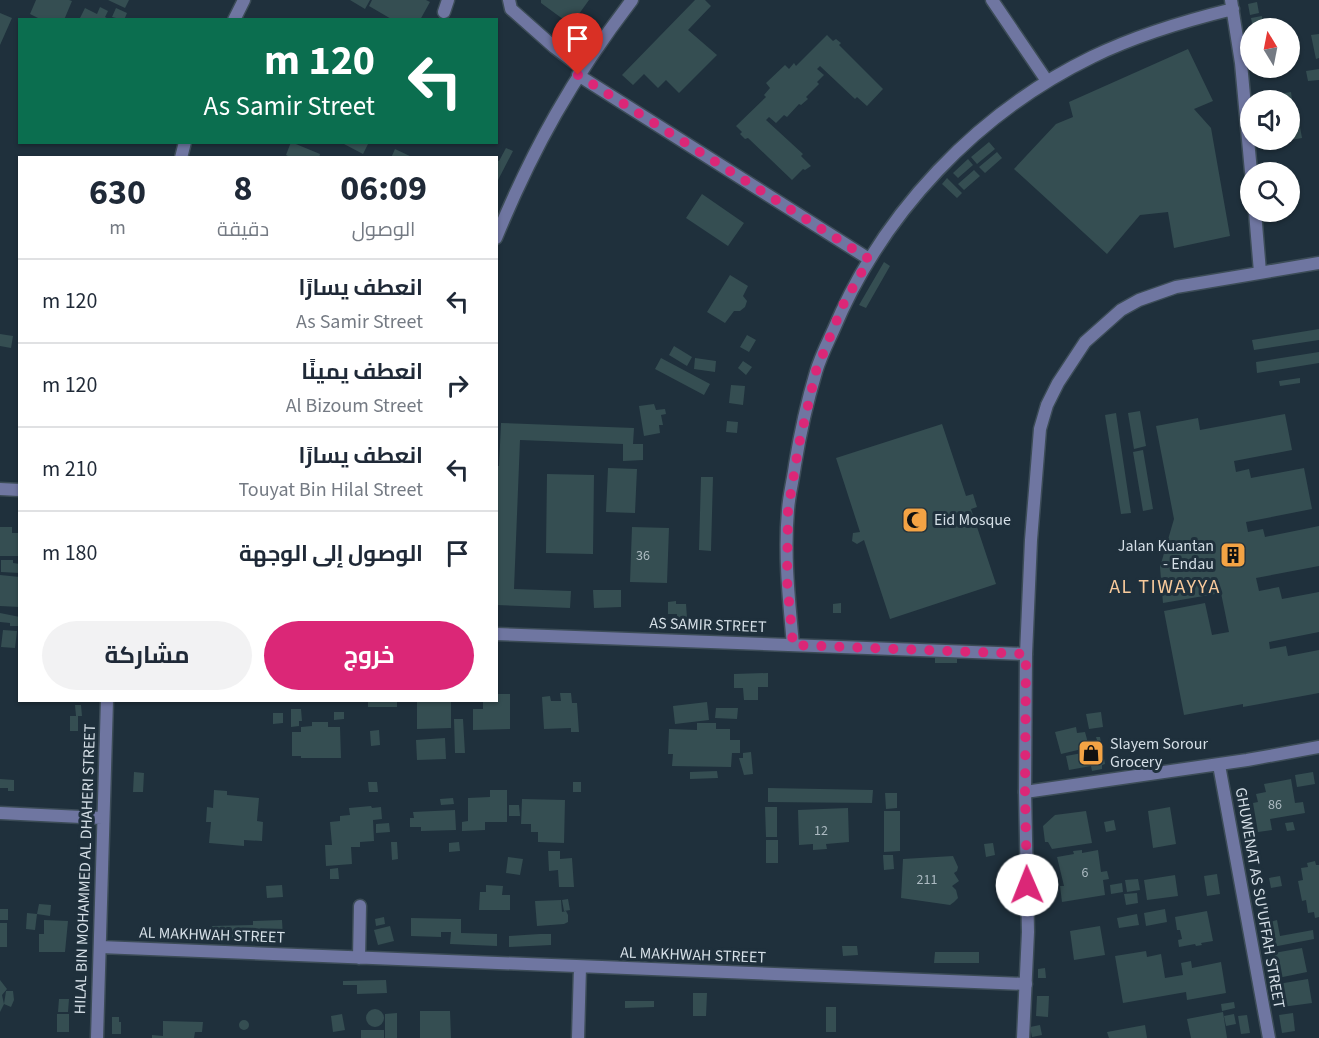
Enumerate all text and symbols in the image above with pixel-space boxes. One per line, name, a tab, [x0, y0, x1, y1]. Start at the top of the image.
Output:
pin	[552, 13, 603, 75]
north arrow	[1240, 18, 1300, 78]
map controls	[1240, 18, 1300, 222]
icon: arrive	[561, 22, 594, 55]
text: 120 m	[264, 31, 375, 91]
icon: left	[396, 42, 474, 120]
text: As Samir Street	[204, 87, 375, 126]
button: sound	[1240, 90, 1300, 150]
button: search	[1240, 162, 1300, 222]
text: 8	[234, 163, 253, 214]
text: 06:09	[340, 163, 427, 214]
text: 630	[89, 167, 146, 218]
text: m	[109, 214, 126, 242]
text: دقيقة	[217, 216, 269, 244]
text: الوصول	[352, 216, 415, 244]
text: انعطف يسارًا	[299, 272, 423, 304]
text: 120 m	[42, 285, 97, 317]
icon: left	[441, 285, 474, 318]
text: As Samir Street	[296, 308, 423, 336]
text: انعطف يمينًا	[301, 356, 423, 388]
text: 120 m	[42, 369, 97, 401]
icon: right	[441, 369, 474, 402]
text: Al Bizoum Street	[286, 392, 423, 420]
text: انعطف يسارًا	[299, 440, 423, 472]
text: 210 m	[42, 453, 97, 485]
icon: left	[441, 453, 474, 486]
text: Touyat Bin Hilal Street	[238, 476, 423, 504]
mosque icon: Eid Mosque	[900, 505, 930, 535]
place label: Eid Mosque	[934, 509, 1011, 531]
place label: Jalan Kuantan - Endau	[1118, 535, 1214, 575]
text: 180 m	[42, 537, 97, 569]
icon: arrive	[441, 537, 474, 570]
text: الوصول إلى الوجهة	[239, 538, 423, 570]
building icon: Jalan Kuantan - Endau	[1218, 540, 1248, 570]
house number: 36	[636, 546, 650, 566]
district label: AL TIWAYYA	[1109, 573, 1221, 601]
street label: AS SAMIR STREET	[649, 612, 767, 638]
button: مشاركة	[42, 621, 252, 690]
button: خروج	[264, 621, 474, 690]
street label: HILAL BIN MOHAMMED AL DHAHERI STREET	[69, 723, 101, 1015]
place label: Slayem Sorour Grocery	[1110, 733, 1208, 773]
shop icon: Slayem Sorour Grocery	[1076, 738, 1106, 768]
street label: GHUWENAT AS SU'UFFAH STREET	[1230, 786, 1290, 1011]
house number: 86	[1268, 795, 1282, 815]
house number: 12	[814, 821, 828, 841]
position arrow	[995, 853, 1059, 917]
house number: 6	[1082, 863, 1089, 883]
house number: 211	[917, 870, 937, 890]
street label: AL MAKHWAH STREET	[139, 921, 286, 949]
street label: AL MAKHWAH STREET	[620, 941, 767, 969]

